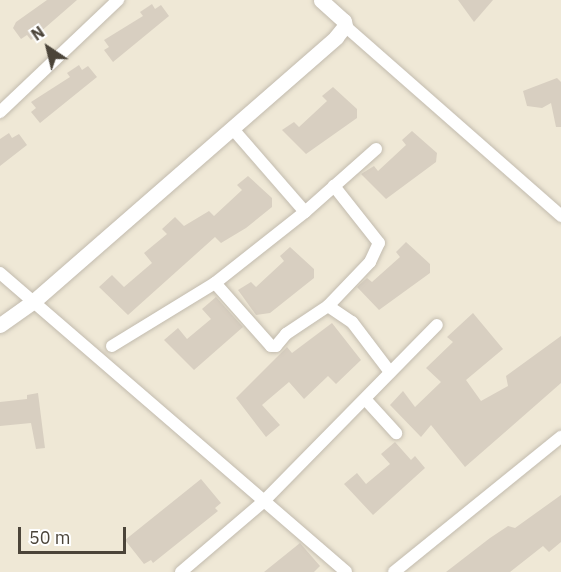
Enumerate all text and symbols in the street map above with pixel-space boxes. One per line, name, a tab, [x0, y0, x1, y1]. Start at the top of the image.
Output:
north arrow	[18, 18, 78, 78]
text: N	[27, 22, 48, 45]
scale bar	[21, 515, 129, 553]
text: 50 m	[29, 526, 71, 549]

